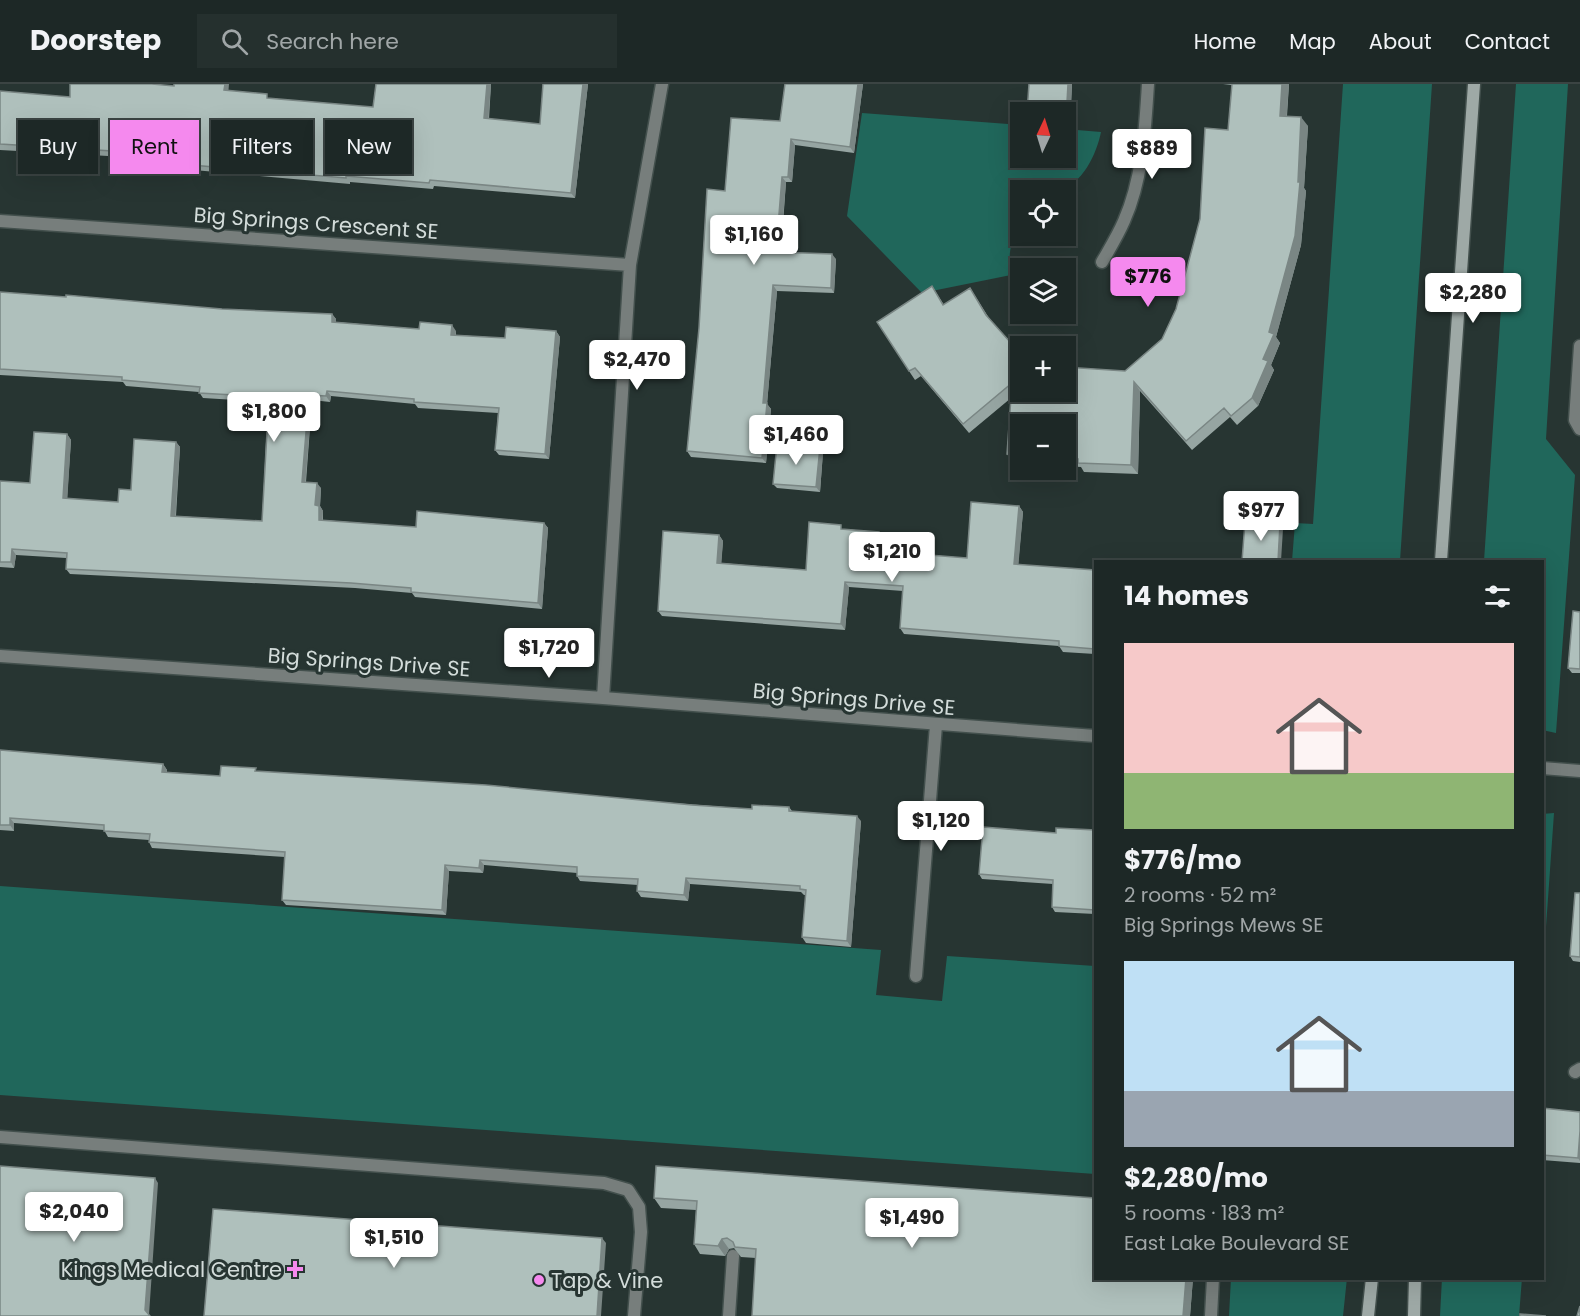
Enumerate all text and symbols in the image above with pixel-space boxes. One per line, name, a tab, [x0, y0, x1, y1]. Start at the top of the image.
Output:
search box	[197, 14, 617, 68]
text: Doorstep	[30, 21, 161, 60]
icon: search	[218, 25, 251, 58]
text: Search here	[266, 26, 399, 57]
text: Home	[1194, 27, 1256, 56]
text: Map	[1289, 27, 1336, 56]
text: About	[1369, 27, 1432, 56]
text: Contact	[1465, 27, 1550, 56]
north arrow	[1010, 102, 1076, 168]
map controls	[1010, 102, 1076, 480]
chip: Buy	[18, 120, 98, 174]
chip: Rent	[110, 120, 199, 174]
chip: Filters	[211, 120, 313, 174]
chip: New	[325, 120, 412, 174]
pin: $889	[1116, 129, 1188, 180]
text: $889	[1126, 134, 1178, 162]
button: locate	[1010, 180, 1076, 246]
street label: Big Springs Crescent SE	[193, 200, 439, 246]
pin: $1,160	[705, 215, 803, 266]
text: $1,160	[724, 220, 784, 248]
pin: $776	[1112, 257, 1184, 308]
button: layers	[1010, 258, 1076, 324]
text: $776	[1124, 262, 1172, 290]
pin: $2,280	[1424, 273, 1522, 324]
text: $2,280	[1439, 278, 1507, 306]
button: +	[1010, 336, 1076, 402]
pin: $2,470	[588, 340, 686, 391]
text: $2,470	[603, 345, 671, 373]
pin: $1,800	[225, 392, 323, 443]
text: $1,800	[241, 397, 307, 425]
button: −	[1010, 414, 1076, 480]
pin: $1,460	[747, 415, 845, 466]
text: $1,460	[763, 420, 829, 448]
pin: $977	[1225, 491, 1297, 542]
text: $977	[1238, 496, 1284, 524]
pin: $1,210	[843, 532, 941, 583]
text: $1,210	[863, 537, 921, 565]
text: 14 homes	[1124, 578, 1249, 614]
icon: filters	[1481, 580, 1514, 613]
pin: $1,720	[500, 628, 598, 679]
text: $1,720	[518, 633, 580, 661]
street label: Big Springs Drive SE	[267, 640, 471, 684]
street label: Big Springs Drive SE	[752, 676, 956, 722]
icon: home	[1265, 682, 1373, 790]
pin: $1,120	[892, 801, 990, 852]
text: $1,120	[912, 806, 970, 834]
text: $776/mo	[1124, 842, 1241, 878]
text: 2 rooms · 52 m²	[1124, 881, 1276, 909]
text: Big Springs Mews SE	[1124, 911, 1324, 939]
icon: home	[1265, 1000, 1373, 1108]
text: $2,280/mo	[1124, 1160, 1268, 1196]
pin: $2,040	[25, 1192, 123, 1243]
text: $2,040	[39, 1197, 109, 1225]
pin: $1,490	[863, 1198, 961, 1249]
text: 5 rooms · 183 m²	[1124, 1199, 1284, 1227]
text: $1,490	[879, 1203, 945, 1231]
pin: $1,510	[345, 1218, 443, 1269]
text: $1,510	[364, 1223, 424, 1251]
text: East Lake Boulevard SE	[1124, 1229, 1349, 1257]
place label: Kings Medical Centre	[61, 1255, 282, 1284]
marker: Kings Medical Centre	[286, 1260, 304, 1278]
place label: Tap & Vine	[551, 1266, 663, 1295]
marker: Tap & Vine	[532, 1273, 546, 1287]

